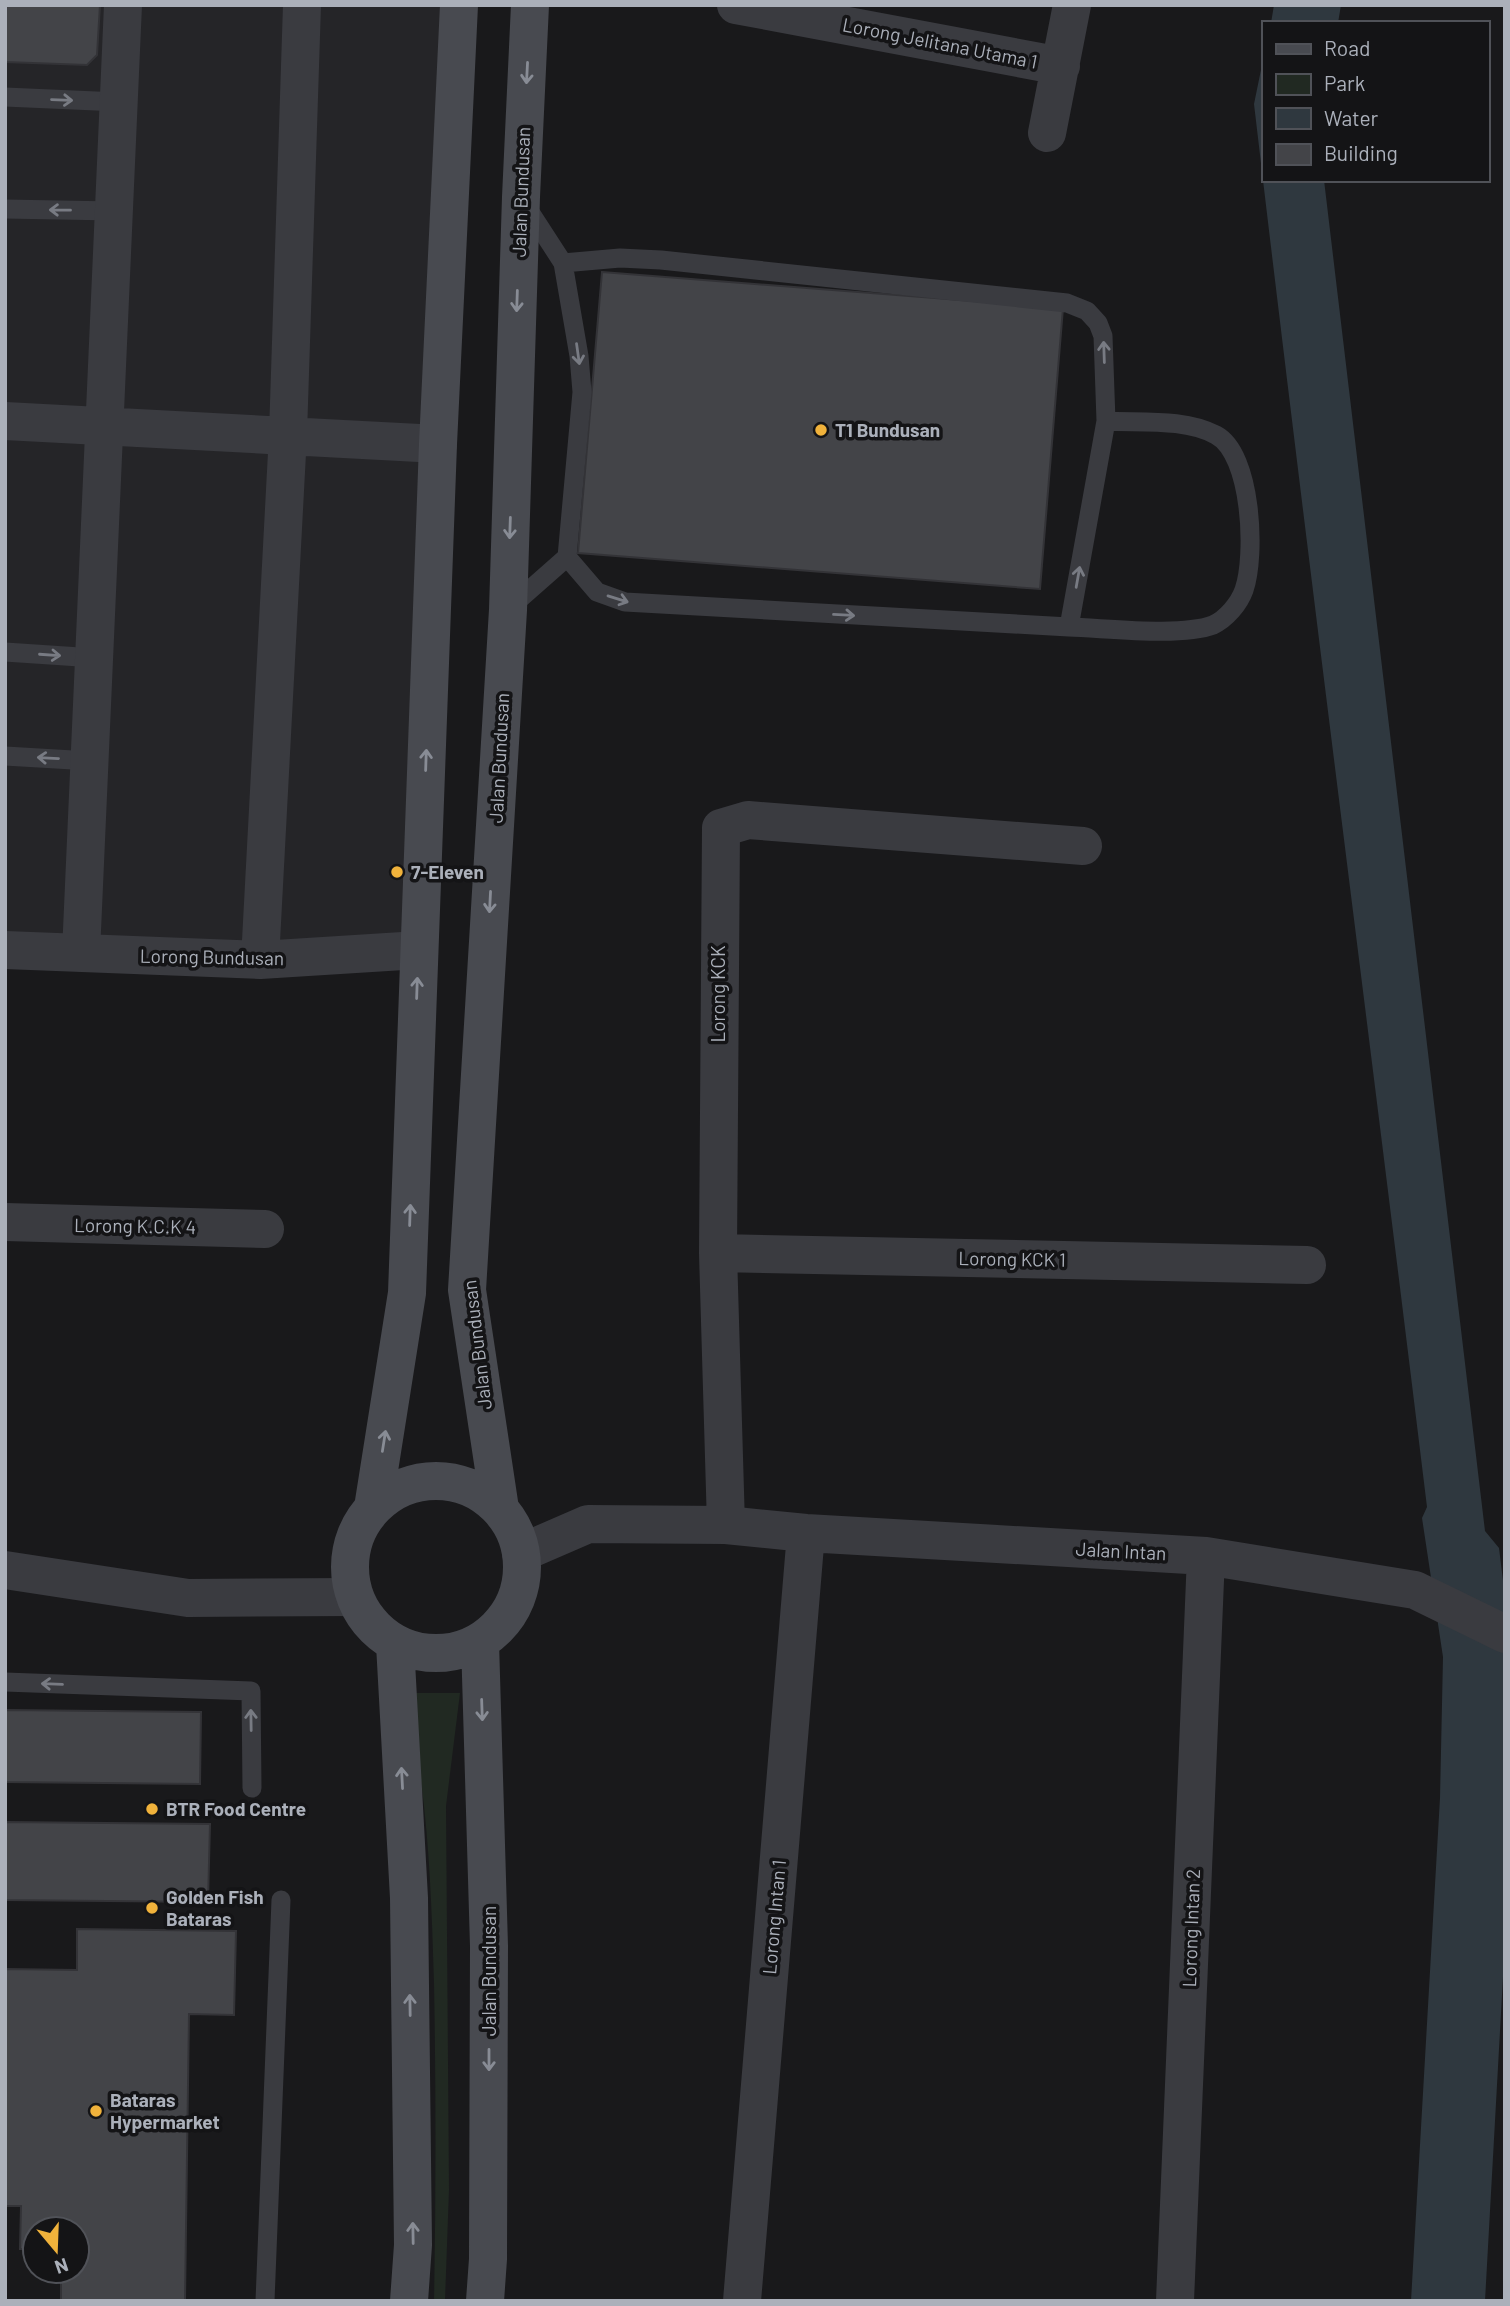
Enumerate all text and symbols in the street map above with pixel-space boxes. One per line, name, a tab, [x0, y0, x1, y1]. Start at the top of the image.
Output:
street label: Lorong Jelitana Utama 1	[841, 12, 1039, 73]
legend	[1262, 21, 1489, 182]
text: Road	[1324, 35, 1370, 60]
one-way arrow	[520, 62, 533, 85]
text: Park	[1324, 70, 1365, 95]
one-way arrow	[51, 93, 74, 106]
text: Water	[1324, 105, 1379, 130]
street label: Jalan Bundusan	[507, 126, 534, 258]
text: Building	[1324, 140, 1398, 165]
one-way arrow	[49, 203, 72, 217]
one-way arrow	[511, 289, 524, 312]
one-way arrow	[1097, 341, 1110, 364]
one-way arrow	[572, 343, 585, 365]
place label: T1 Bundusan	[835, 418, 940, 441]
marker: T1 Bundusan	[813, 422, 829, 438]
one-way arrow	[504, 516, 517, 539]
one-way arrow	[1072, 566, 1085, 589]
one-way arrow	[606, 593, 628, 606]
one-way arrow	[832, 608, 855, 621]
one-way arrow	[38, 649, 61, 662]
street label: Jalan Bundusan	[484, 692, 513, 824]
one-way arrow	[419, 749, 432, 772]
one-way arrow	[36, 752, 59, 765]
place label: 7-Eleven	[411, 860, 484, 883]
marker: 7-Eleven	[389, 864, 405, 880]
one-way arrow	[484, 890, 497, 913]
street label: Lorong Bundusan	[140, 944, 284, 969]
street label: Lorong KCK	[706, 945, 729, 1043]
one-way arrow	[411, 977, 424, 1000]
one-way arrow	[403, 1204, 416, 1227]
street label: Lorong K.C.K 4	[74, 1213, 196, 1238]
street label: Lorong KCK 1	[958, 1246, 1066, 1271]
street label: Jalan Bundusan	[457, 1279, 496, 1411]
one-way arrow	[378, 1430, 391, 1453]
street label: Jalan Intan	[1075, 1537, 1167, 1564]
one-way arrow	[41, 1677, 64, 1691]
one-way arrow	[476, 1698, 489, 1721]
one-way arrow	[244, 1708, 258, 1731]
one-way arrow	[396, 1767, 409, 1790]
place label: BTR Food Centre	[166, 1797, 306, 1820]
marker: BTR Food Centre	[144, 1801, 160, 1817]
street label: Lorong Intan 1	[757, 1859, 790, 1975]
street label: Lorong Intan 2	[1177, 1868, 1204, 1988]
place label: Golden Fish Bataras	[166, 1885, 264, 1930]
marker: Golden Fish Bataras	[144, 1900, 160, 1916]
street label: Jalan Bundusan	[477, 1906, 500, 2036]
one-way arrow	[403, 1994, 417, 2017]
one-way arrow	[482, 2048, 496, 2071]
place label: Bataras Hypermarket	[110, 2088, 220, 2133]
marker: Bataras Hypermarket	[88, 2103, 104, 2119]
north arrow	[21, 2215, 91, 2285]
one-way arrow	[406, 2221, 420, 2244]
text: N	[52, 2254, 71, 2279]

